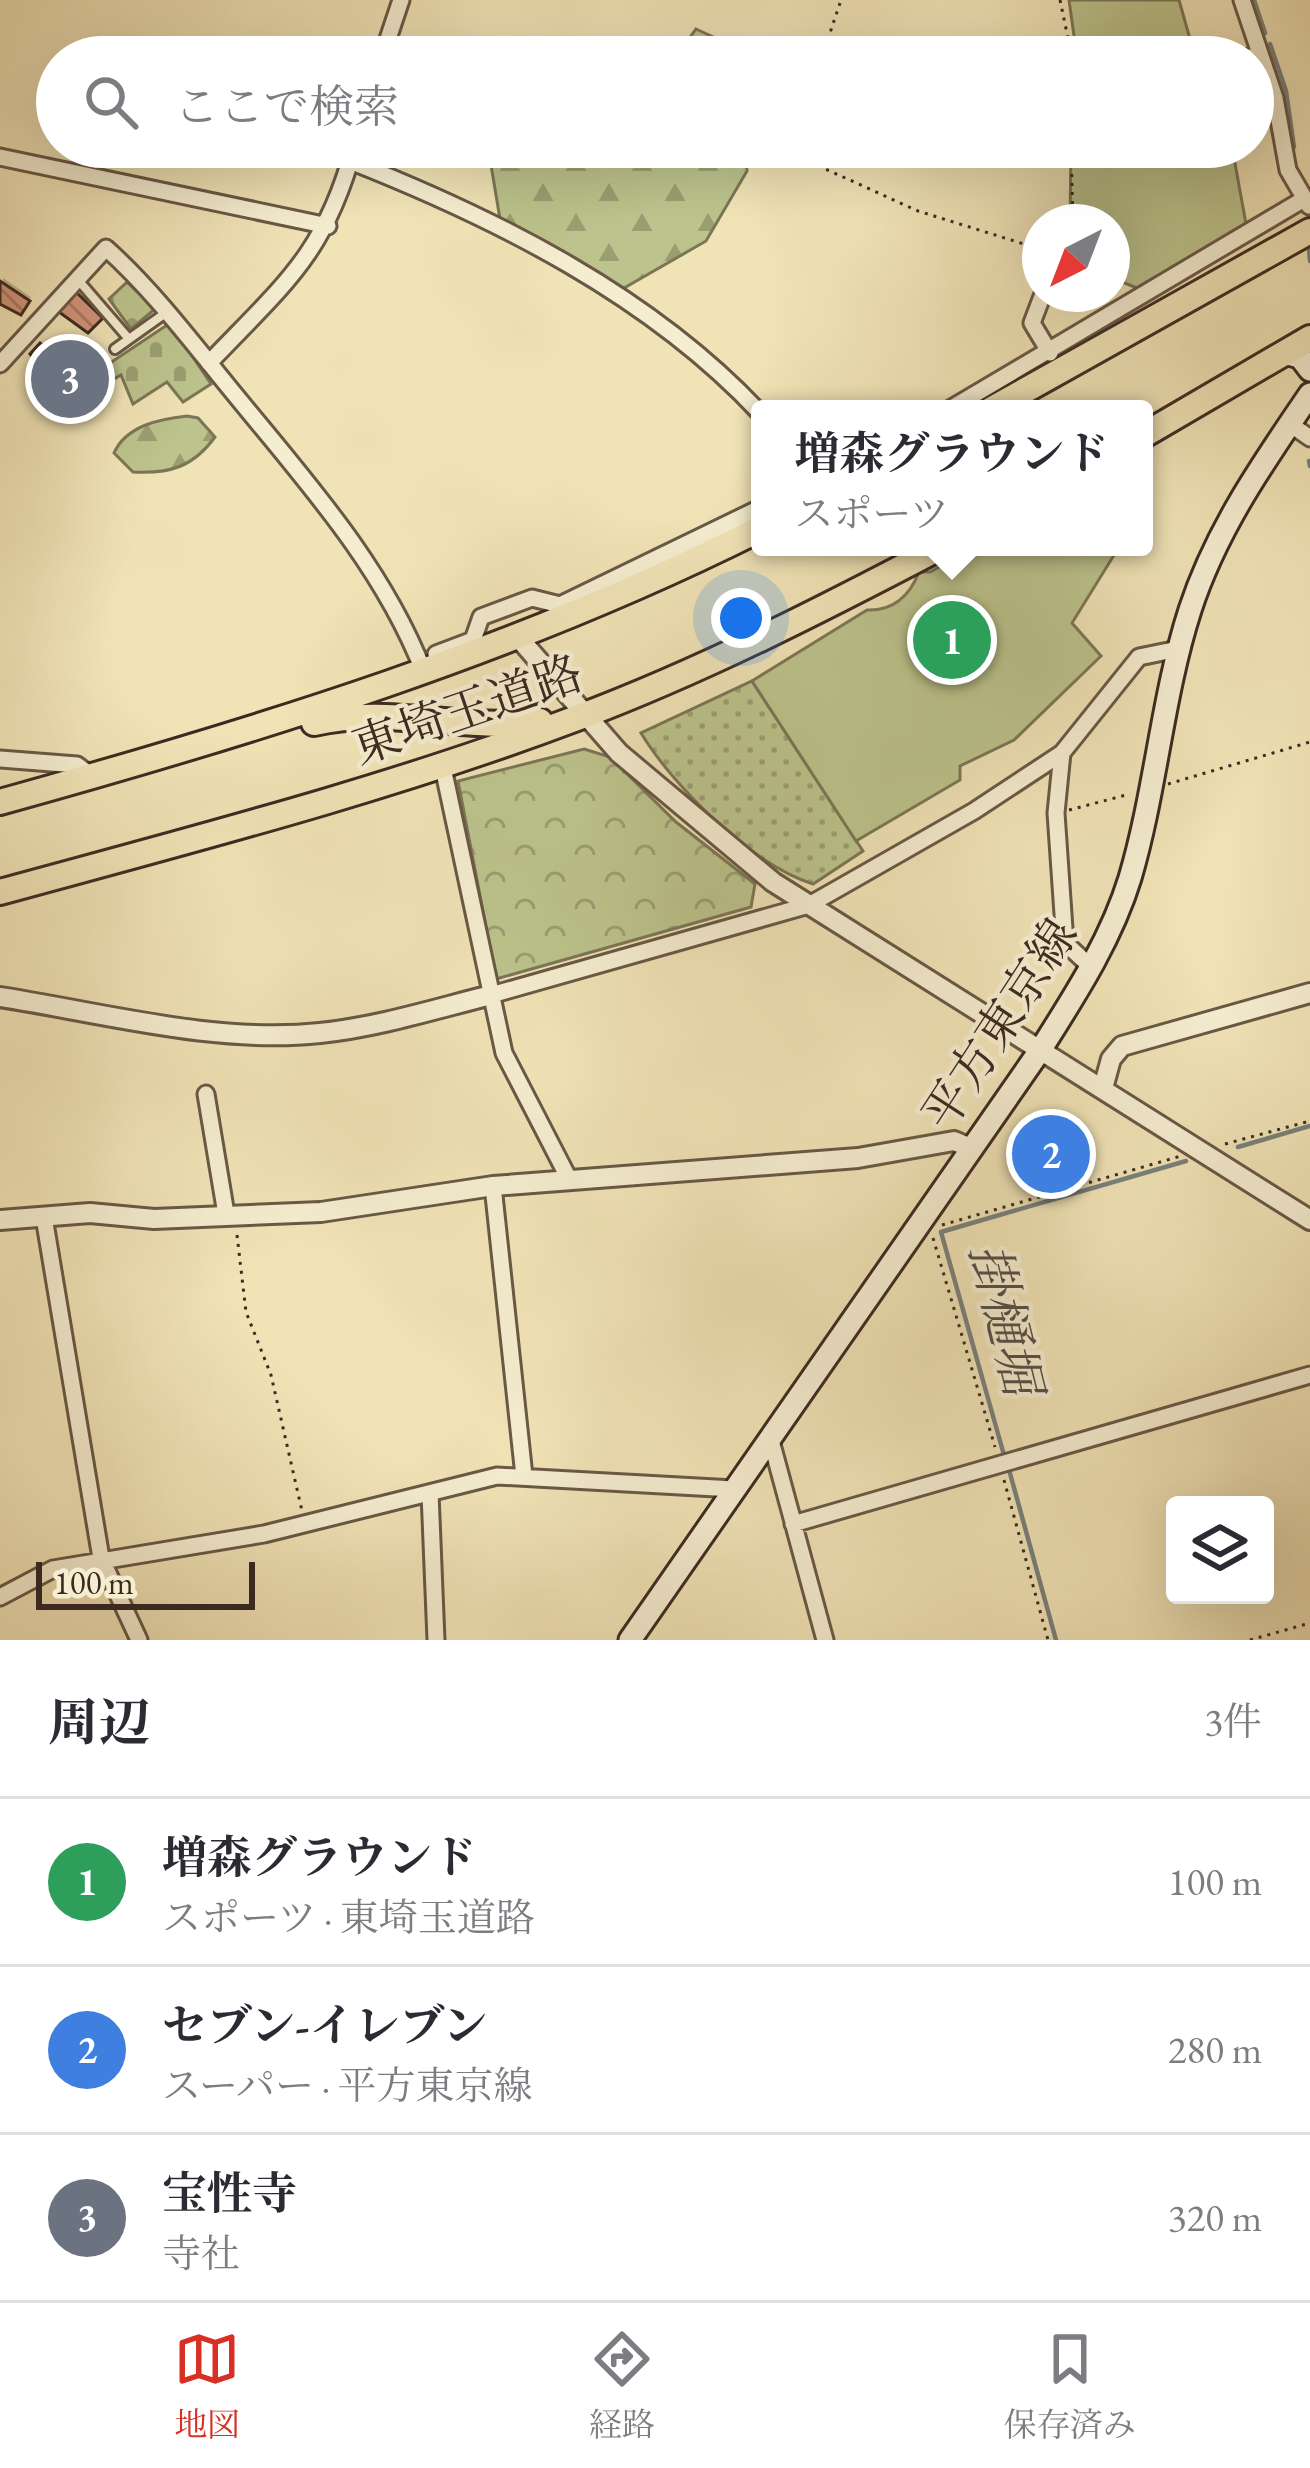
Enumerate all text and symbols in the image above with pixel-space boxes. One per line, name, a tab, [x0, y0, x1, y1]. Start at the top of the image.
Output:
search box	[36, 36, 1274, 168]
icon: search	[78, 69, 144, 135]
text: ここで検索	[174, 77, 399, 135]
north arrow	[1022, 204, 1130, 312]
pin: 3	[31, 334, 109, 424]
popup	[751, 400, 1153, 556]
text: 増森グラウンド	[794, 424, 1110, 482]
text: スポーツ	[794, 488, 949, 539]
your location	[711, 588, 771, 648]
pin: 1	[913, 595, 991, 685]
street label: 東埼玉道路	[343, 641, 591, 777]
street label: 平方東京線	[908, 906, 1090, 1142]
pin: 2	[1012, 1109, 1090, 1199]
water label: 掛樋堀	[955, 1236, 1058, 1408]
map controls	[1166, 1496, 1274, 1604]
button: layers	[1166, 1496, 1274, 1604]
scale bar	[36, 1556, 255, 1609]
text: 100 m	[54, 1561, 134, 1604]
text: 周辺	[48, 1689, 150, 1755]
text: 3件	[1204, 1696, 1262, 1747]
text: 増森グラウンド	[162, 1828, 477, 1886]
text: 1	[77, 1856, 97, 1907]
text: 100 m	[1168, 1856, 1262, 1907]
text: スポーツ · 東埼玉道路	[162, 1892, 535, 1943]
text: セブン-イレブン	[162, 1996, 488, 2054]
text: 2	[77, 2024, 97, 2075]
text: 280 m	[1168, 2024, 1262, 2075]
text: スーパー · 平方東京線	[162, 2060, 533, 2111]
text: 宝性寺	[162, 2164, 297, 2222]
text: 3	[77, 2192, 97, 2243]
text: 320 m	[1168, 2192, 1262, 2243]
text: 寺社	[162, 2228, 240, 2279]
tab: 地図	[174, 2326, 240, 2446]
tab: 経路	[589, 2326, 655, 2446]
tab: 保存済み	[1004, 2326, 1136, 2446]

